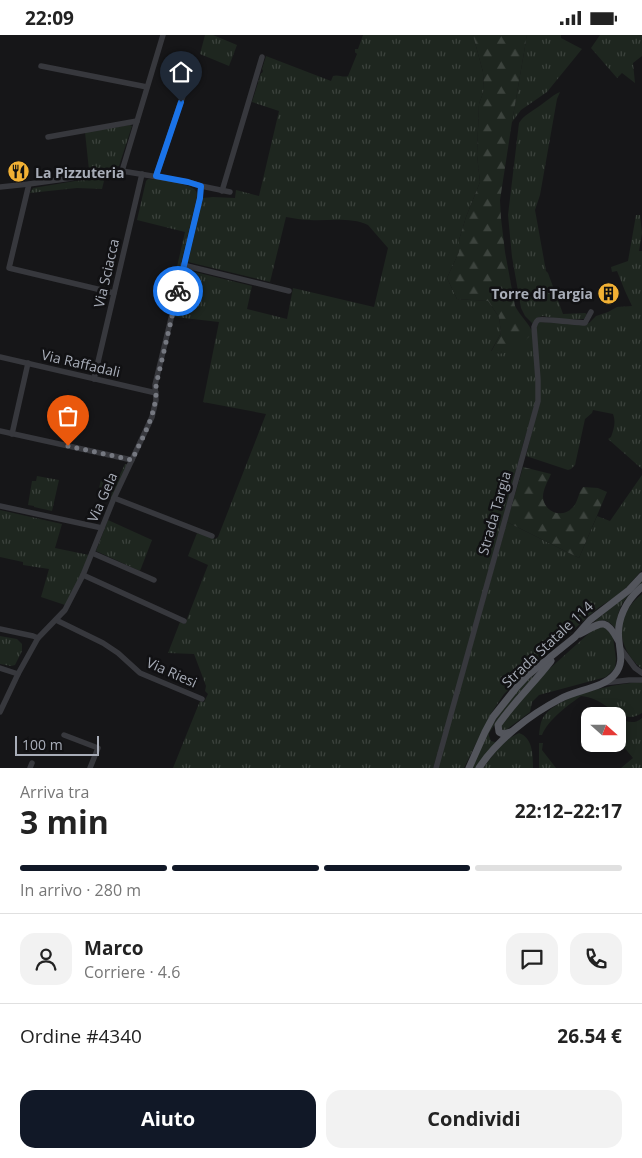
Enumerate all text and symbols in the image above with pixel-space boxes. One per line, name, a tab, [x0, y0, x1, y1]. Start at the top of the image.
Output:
text: 22:09	[25, 5, 74, 31]
pin	[160, 51, 202, 102]
icon: home	[167, 58, 195, 86]
restaurant icon: La Pizzuteria	[7, 160, 31, 184]
place label: La Pizzuteria	[35, 163, 124, 182]
street label: Via Sciacca	[89, 237, 123, 309]
courier	[153, 266, 203, 316]
icon: bike	[164, 277, 192, 305]
building icon: Torre di Targia	[597, 281, 621, 305]
place label: Torre di Targia	[491, 284, 593, 303]
street label: Via Raffadali	[40, 345, 122, 381]
pin	[47, 395, 89, 446]
icon: bag	[54, 402, 82, 430]
street label: Via Gela	[83, 469, 121, 525]
street label: Strada Targia	[473, 469, 515, 557]
street label: Strada Statale 114	[497, 597, 597, 691]
street label: Via Riesi	[144, 652, 200, 692]
north arrow	[581, 707, 626, 753]
map controls	[581, 707, 626, 752]
scale bar	[15, 733, 99, 756]
text: 100 m	[22, 735, 63, 754]
text: Arriva tra	[20, 781, 89, 803]
text: 22:12–22:17	[515, 798, 622, 824]
text: 3 min	[20, 800, 109, 843]
text: In arrivo · 280 m	[20, 879, 141, 901]
button: person	[20, 933, 72, 985]
button: chat	[506, 933, 558, 985]
button: phone	[570, 933, 622, 985]
text: Marco	[84, 935, 144, 961]
text: Corriere · 4.6	[84, 961, 180, 983]
text: Ordine #4340	[20, 1023, 142, 1049]
text: 26.54 €	[557, 1023, 622, 1049]
button: Aiuto	[20, 1090, 316, 1148]
button: Condividi	[326, 1090, 622, 1148]

